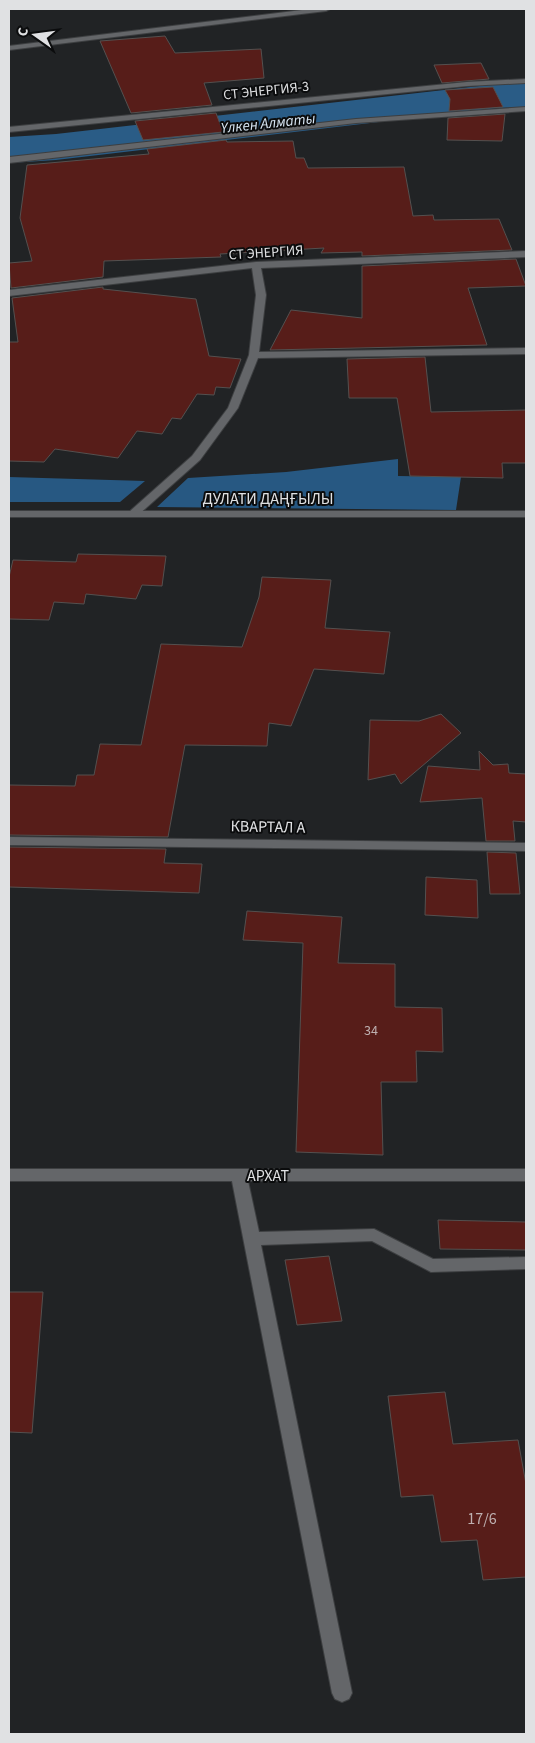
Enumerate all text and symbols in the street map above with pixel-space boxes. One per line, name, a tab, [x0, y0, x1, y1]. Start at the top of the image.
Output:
north arrow	[10, 10, 60, 60]
text: С	[13, 26, 34, 38]
street label: СТ ЭНЕРГИЯ-3	[222, 77, 310, 105]
water label: Үлкен Алматы	[220, 108, 317, 139]
street label: СТ ЭНЕРГИЯ	[228, 240, 304, 266]
street label: ДУЛАТИ ДАҢҒЫЛЫ	[202, 488, 334, 510]
street label: КВАРТАЛ А	[230, 815, 306, 839]
house number: 34	[364, 1021, 378, 1041]
street label: АРХАТ	[247, 1165, 289, 1187]
house number: 17/6	[467, 1508, 497, 1530]

